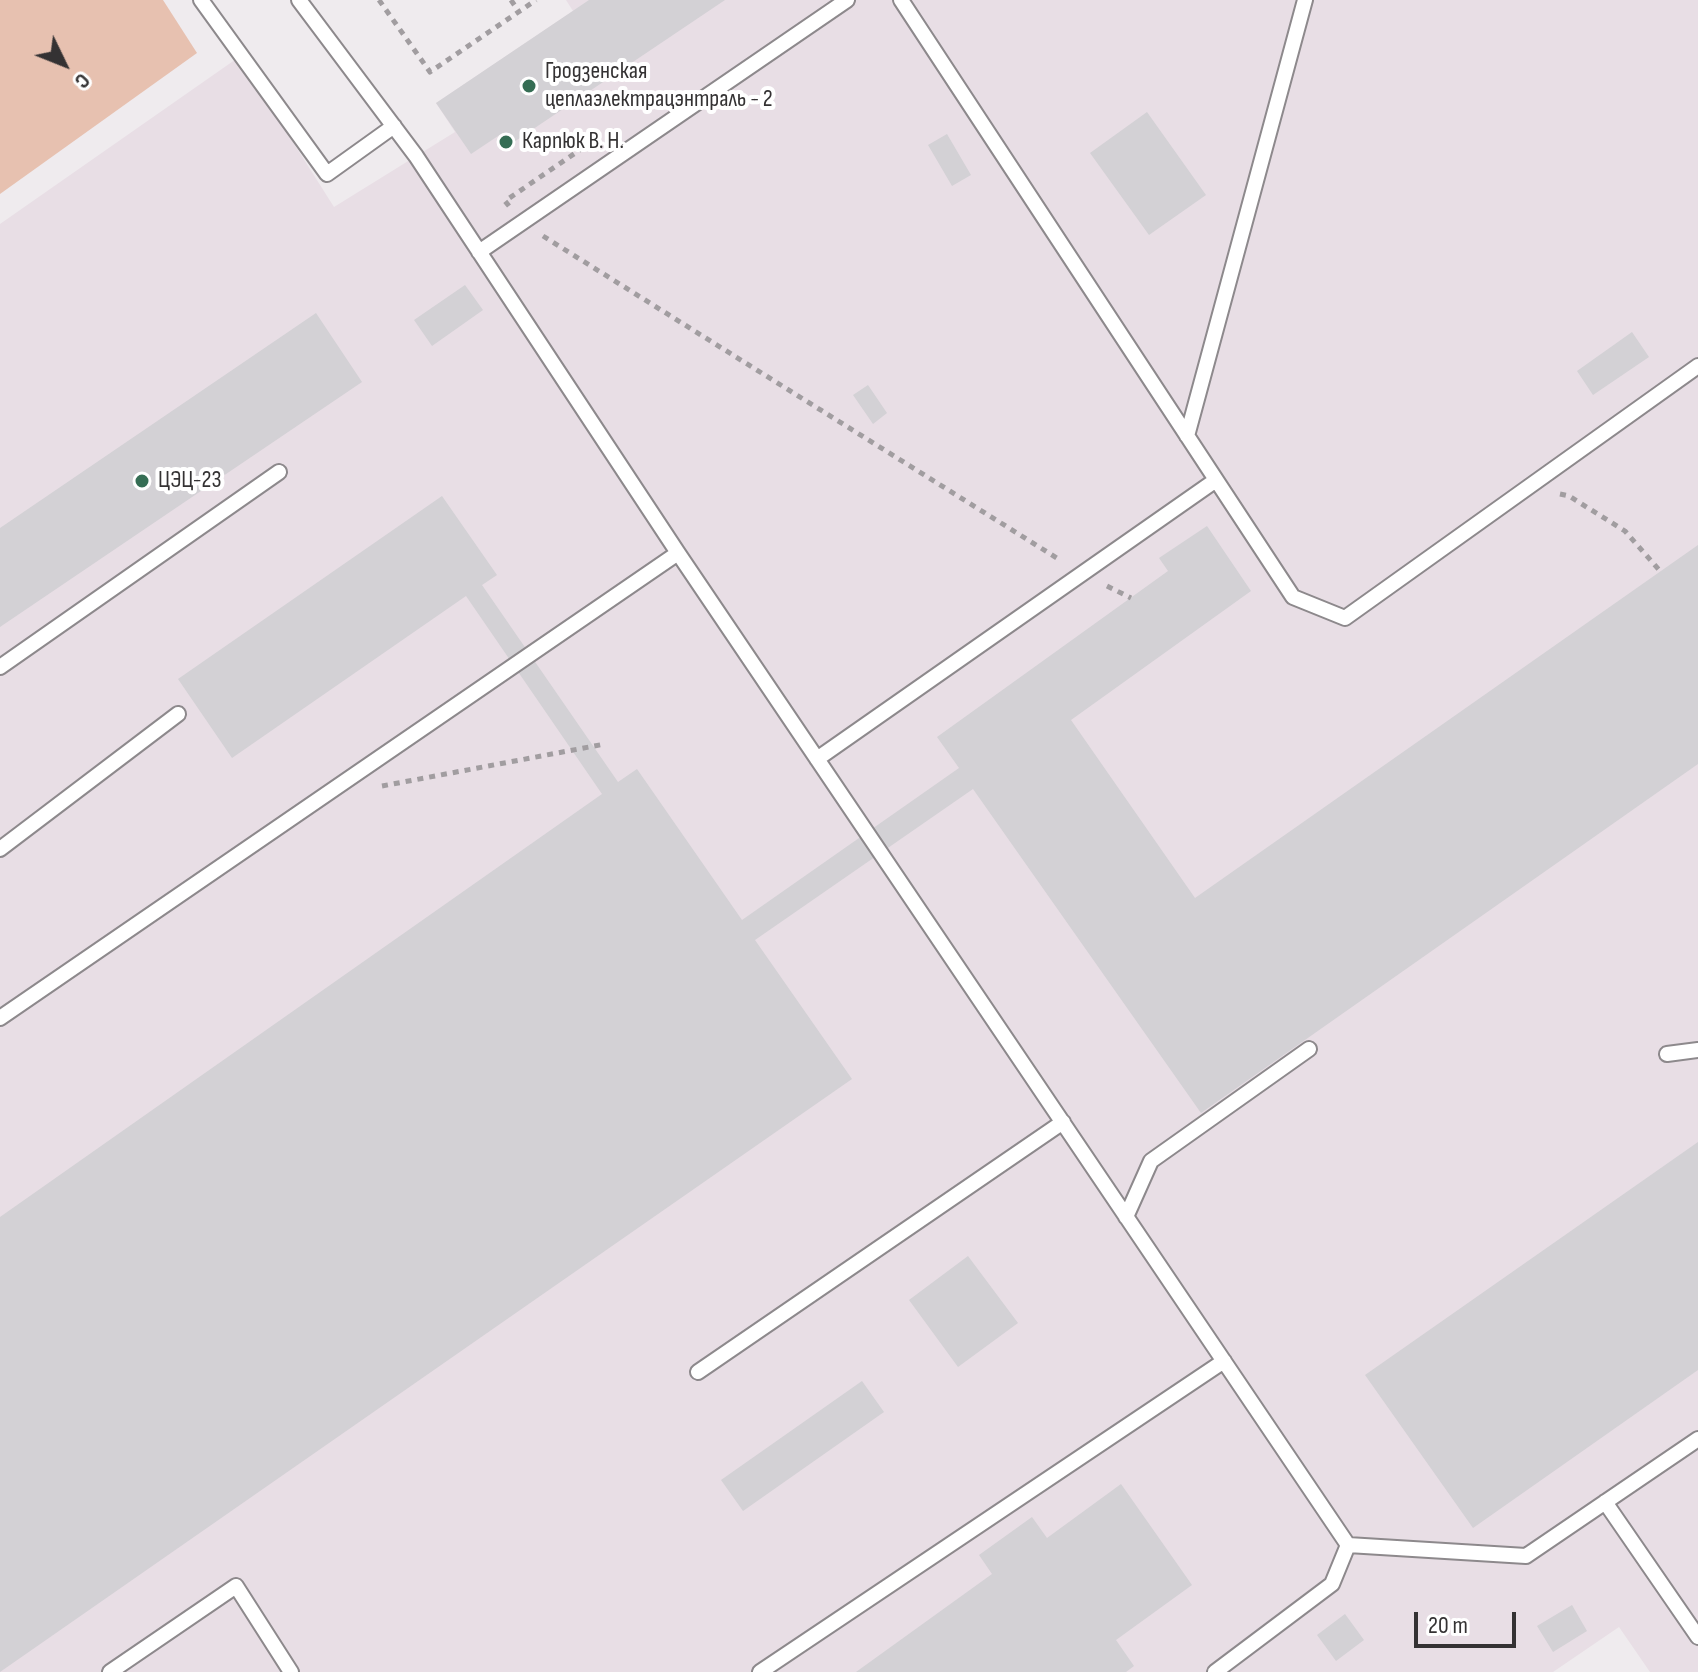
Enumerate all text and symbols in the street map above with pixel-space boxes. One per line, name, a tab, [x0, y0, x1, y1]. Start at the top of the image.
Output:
north arrow	[24, 24, 104, 104]
place label: Гродзенская цеплаэлектрацэнтраль - 2	[545, 58, 773, 114]
text: С	[68, 67, 96, 94]
marker: Гродзенская цеплаэлектрацэнтраль - 2	[520, 77, 538, 95]
place label: Карпюк В. Н.	[522, 128, 624, 156]
marker: Карпюк В. Н.	[497, 133, 515, 151]
place label: ЦЭЦ-23	[158, 467, 222, 495]
marker: ЦЭЦ-23	[133, 472, 151, 490]
scale bar	[1418, 1596, 1520, 1646]
text: 20 m	[1428, 1611, 1468, 1640]

